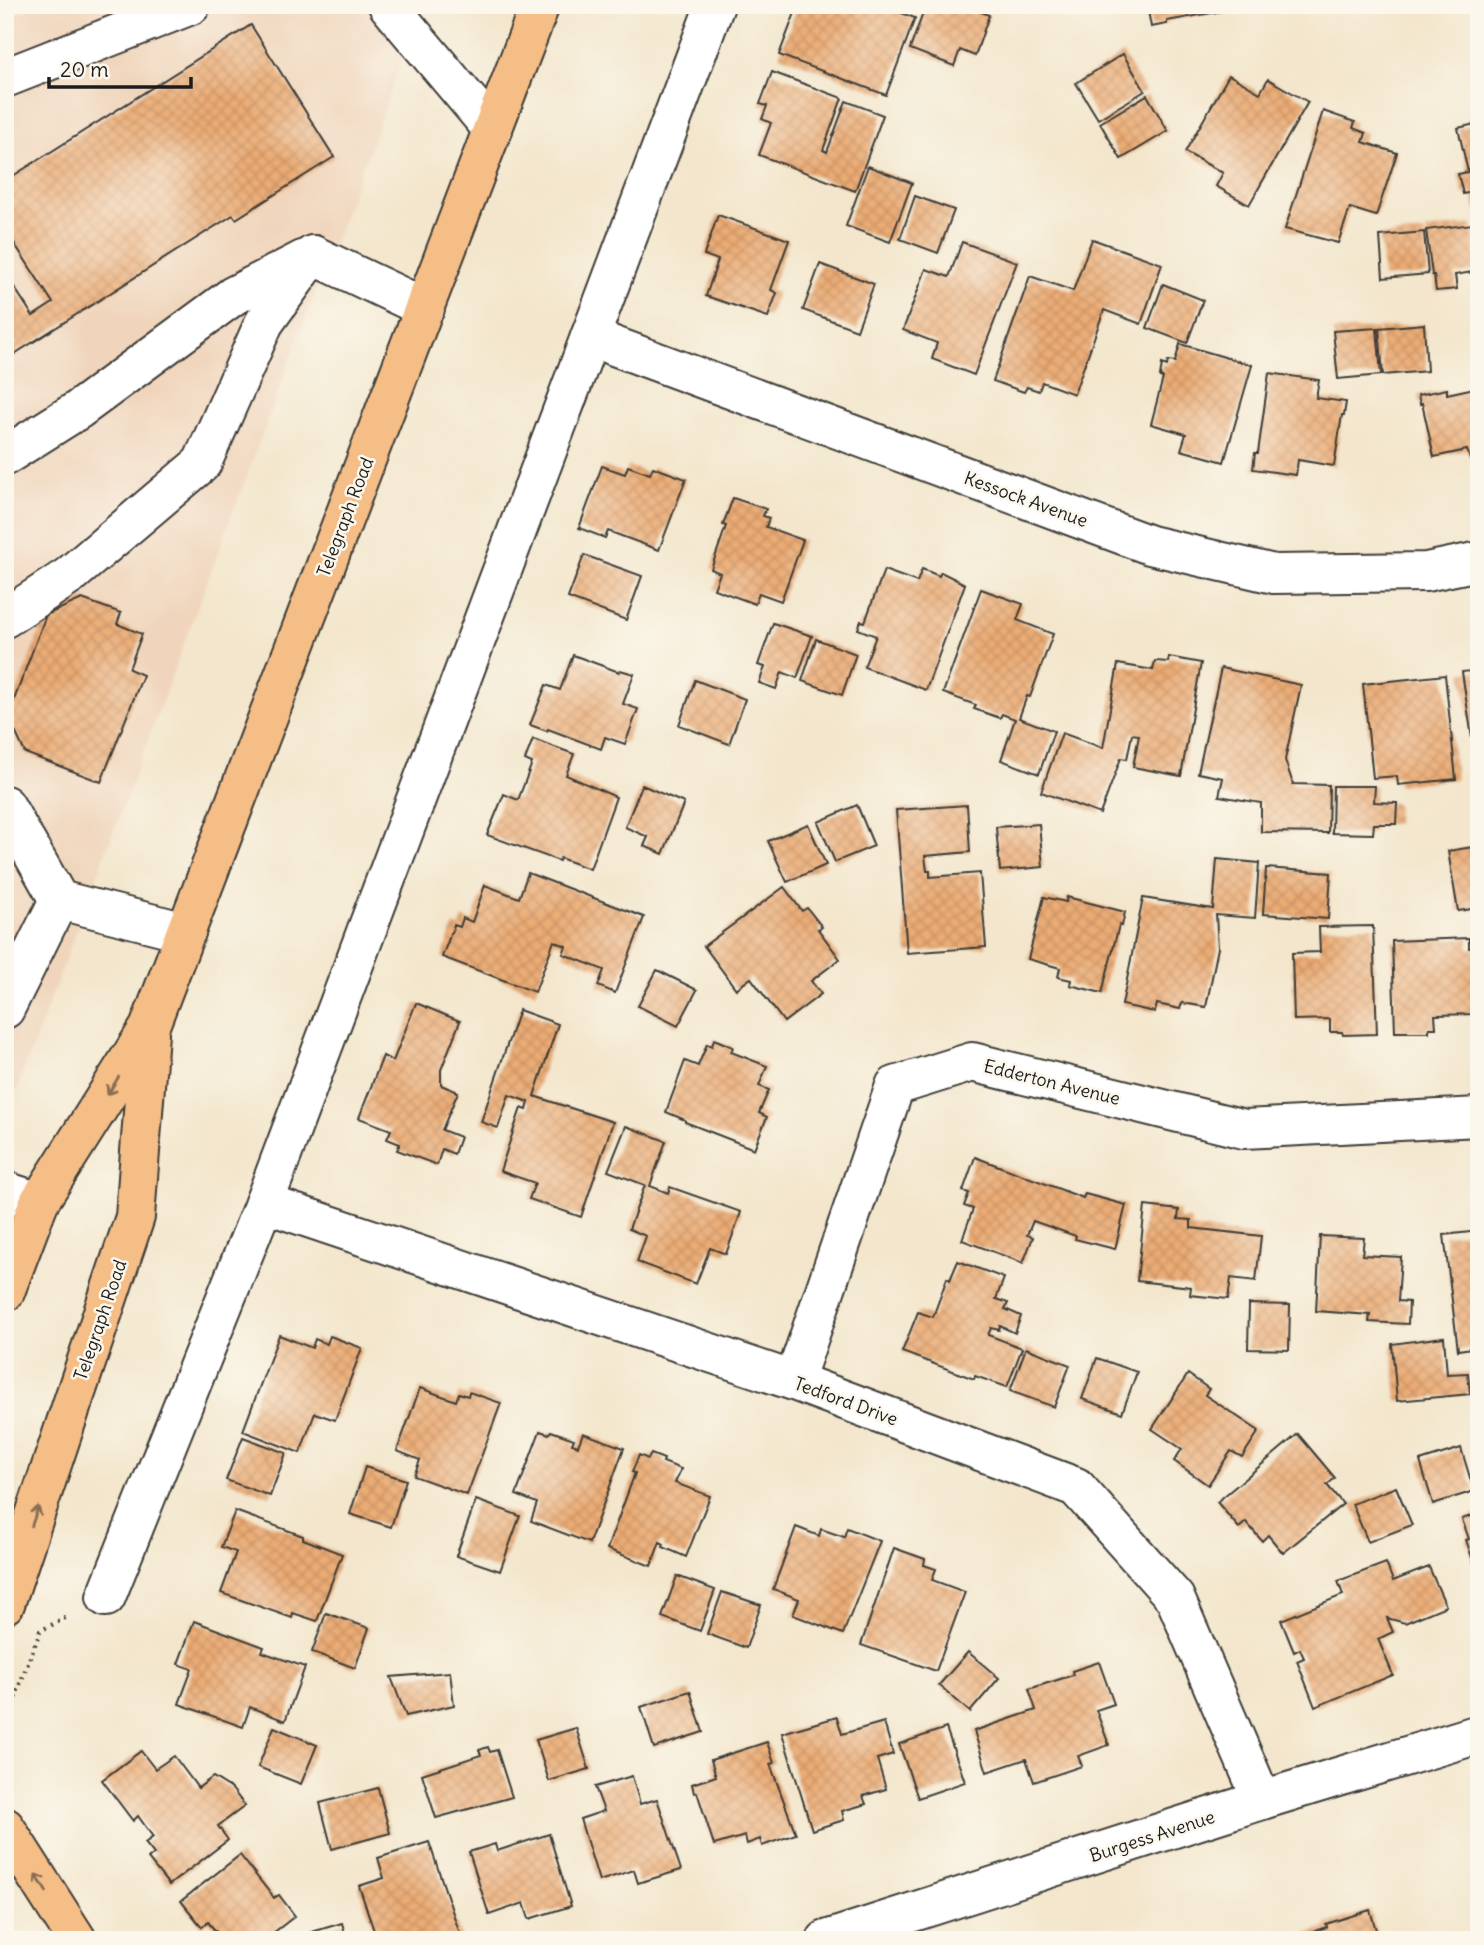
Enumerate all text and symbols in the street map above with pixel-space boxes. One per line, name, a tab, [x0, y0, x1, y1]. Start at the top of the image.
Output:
scale bar	[49, 46, 191, 90]
text: 20 m	[60, 56, 109, 83]
street label: Telegraph Road	[312, 454, 378, 580]
street label: Kessock Avenue	[961, 466, 1091, 532]
street label: Edderton Avenue	[981, 1054, 1123, 1110]
one-way arrow	[105, 1075, 119, 1095]
street label: Telegraph Road	[69, 1256, 132, 1383]
street label: Tedford Drive	[791, 1372, 901, 1430]
one-way arrow	[30, 1505, 42, 1527]
street label: Burgess Avenue	[1087, 1805, 1217, 1867]
one-way arrow	[34, 1874, 49, 1893]

